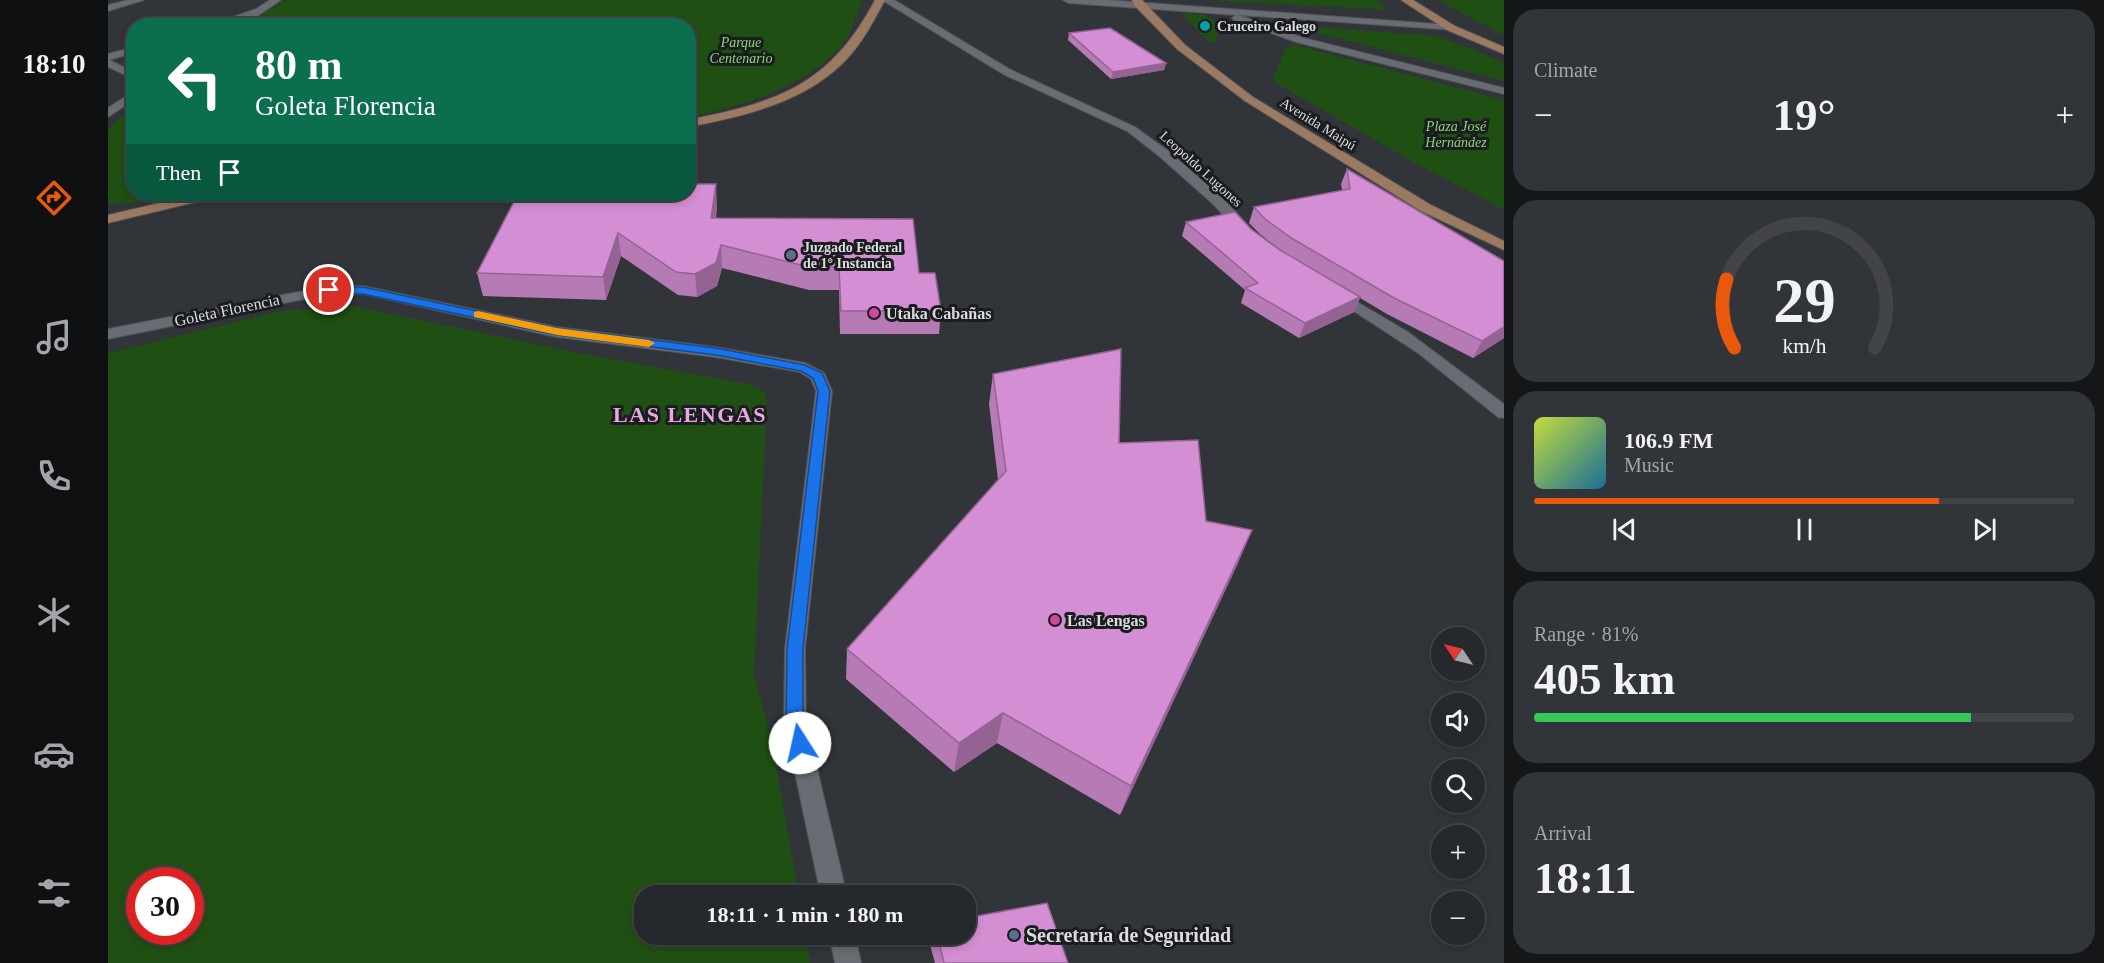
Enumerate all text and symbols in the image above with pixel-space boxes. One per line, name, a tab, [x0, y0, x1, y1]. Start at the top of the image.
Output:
marker: Cruceiro Galego	[1198, 19, 1212, 33]
place label: Cruceiro Galego	[1217, 19, 1316, 34]
park label: Parque Centenario	[710, 35, 773, 66]
icon: left	[156, 42, 234, 120]
text: 80 m	[255, 42, 343, 88]
text: 18:10	[23, 49, 86, 79]
text: Climate	[1534, 59, 1597, 81]
text: 19°	[1773, 90, 1836, 140]
text: Goleta Florencia	[255, 91, 436, 121]
street label: Avenida Maipú	[1277, 95, 1359, 153]
text: −	[1534, 97, 1553, 133]
text: +	[2055, 97, 2074, 133]
park label: Plaza José Hernández	[1424, 119, 1487, 150]
street label: Leopoldo Lugones	[1157, 128, 1245, 210]
icon: arrive	[213, 156, 246, 189]
text: Then	[156, 160, 201, 185]
icon: directions	[33, 177, 75, 219]
place label: Juzgado Federal de 1° Instancia	[803, 240, 902, 271]
marker: Juzgado Federal de 1° Instancia	[784, 248, 798, 262]
pin	[303, 264, 354, 315]
text: 29	[1773, 266, 1835, 335]
icon: arrive	[312, 273, 345, 306]
street label: Goleta Florencia	[173, 291, 281, 329]
place label: Utaka Cabañas	[886, 305, 991, 322]
marker: Utaka Cabañas	[867, 306, 881, 320]
icon: music	[33, 316, 75, 358]
text: km/h	[1782, 334, 1826, 358]
district label: LAS LENGAS	[613, 402, 767, 427]
text: 106.9 FM	[1624, 428, 1713, 453]
text: Music	[1624, 454, 1674, 476]
icon: phone	[33, 455, 75, 497]
icon: previous	[1608, 513, 1641, 546]
icon: pause	[1788, 513, 1821, 546]
icon: next	[1968, 513, 2001, 546]
icon: climate	[33, 594, 75, 636]
place label: Las Lengas	[1067, 612, 1145, 630]
marker: Las Lengas	[1048, 613, 1062, 627]
text: Range · 81%	[1534, 623, 1638, 645]
north arrow	[1431, 627, 1485, 681]
map controls	[1431, 627, 1485, 945]
text: 405 km	[1534, 654, 1675, 704]
button: sound	[1431, 693, 1485, 747]
position arrow	[768, 711, 832, 775]
icon: car	[33, 733, 75, 775]
button: search	[1431, 759, 1485, 813]
text: Arrival	[1534, 822, 1592, 844]
button: +	[1431, 825, 1485, 879]
text: 18:11	[1534, 853, 1637, 903]
speed limit sign: 30	[126, 867, 204, 945]
icon: filters	[33, 872, 75, 914]
button: −	[1431, 891, 1485, 945]
text: 18:11 · 1 min · 180 m	[707, 902, 903, 927]
place label: Secretaría de Seguridad	[1026, 924, 1231, 947]
marker: Secretaría de Seguridad	[1007, 928, 1021, 942]

